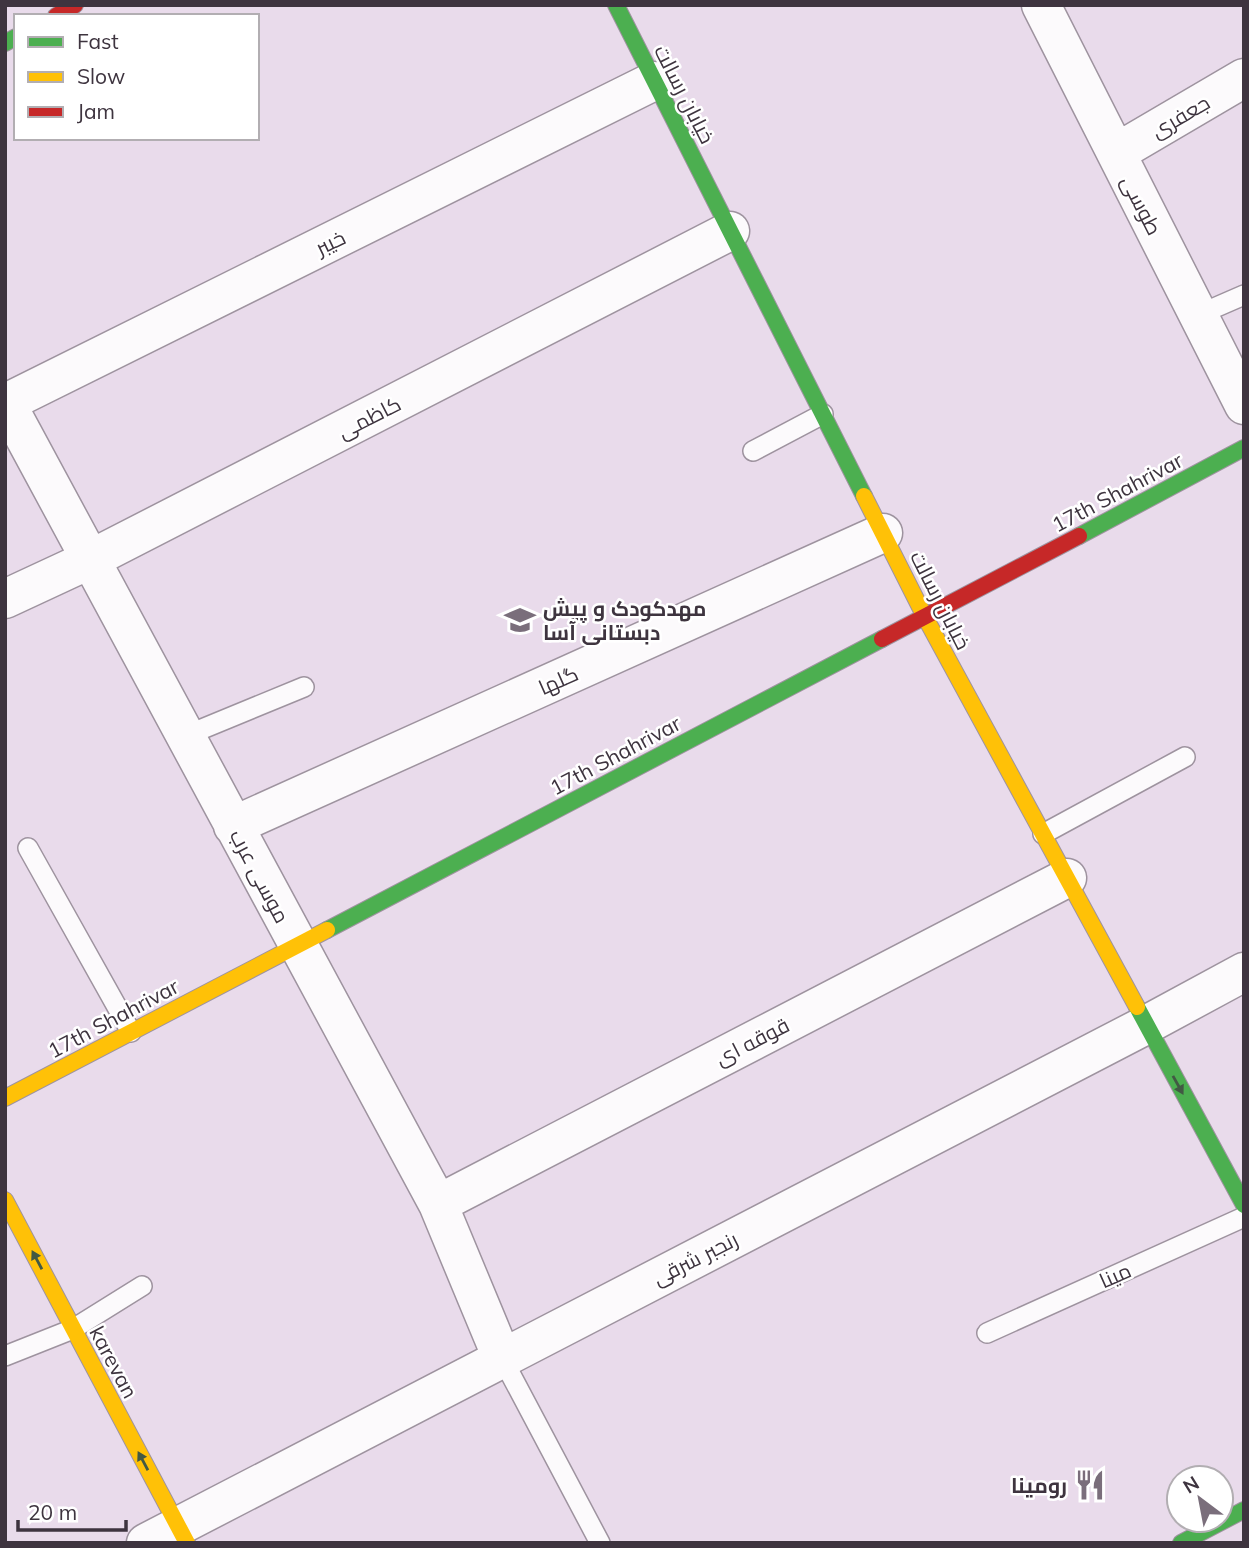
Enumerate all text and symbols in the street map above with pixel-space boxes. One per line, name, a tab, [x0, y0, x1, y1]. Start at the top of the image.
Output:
legend	[14, 14, 259, 140]
text: Fast	[77, 28, 119, 54]
street label: خیابان رسالت	[648, 40, 721, 148]
text: Slow	[77, 63, 125, 89]
street label: جعفری	[1146, 89, 1215, 144]
text: Jam	[77, 98, 115, 124]
street label: طوسی	[1115, 171, 1168, 240]
street label: خیبر	[310, 224, 349, 261]
street label: کاظمی	[333, 390, 406, 445]
street label: 17th Shahrivar	[1047, 446, 1187, 537]
street label: خیابان رسالت	[904, 546, 977, 654]
place label: مهدکودک و پیش دبستانی آسا	[543, 595, 706, 645]
school or university icon: مهدکودک و پیش دبستانی آسا	[503, 603, 537, 637]
street label: گلها	[534, 660, 582, 701]
street label: 17th Shahrivar	[545, 709, 685, 800]
street label: موسی عرب	[224, 825, 296, 928]
street label: 17th Shahrivar	[43, 972, 183, 1063]
street label: قوقه ای	[711, 1011, 794, 1072]
one-way arrow	[1172, 1075, 1184, 1095]
street label: رنجبر شرقی	[648, 1225, 742, 1291]
one-way arrow	[31, 1250, 43, 1269]
street label: مینا	[1095, 1257, 1135, 1293]
street label: karevan	[84, 1321, 144, 1403]
one-way arrow	[137, 1451, 148, 1471]
north arrow	[1165, 1464, 1235, 1534]
restaurant icon: رومینا	[1073, 1468, 1107, 1502]
text: N	[1179, 1471, 1203, 1499]
place label: رومینا	[1011, 1472, 1067, 1499]
scale bar	[18, 1488, 126, 1532]
text: 20 m	[28, 1499, 77, 1525]

